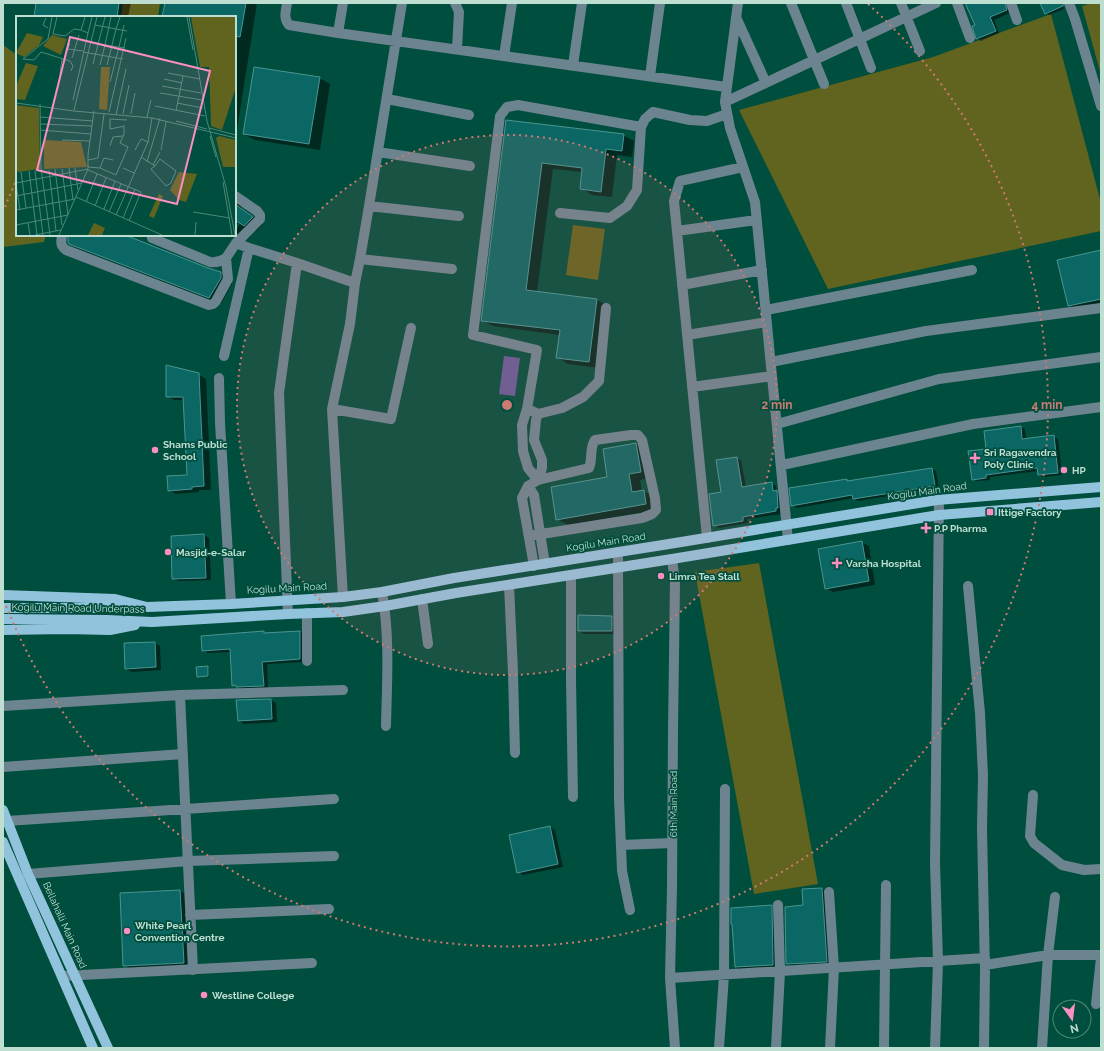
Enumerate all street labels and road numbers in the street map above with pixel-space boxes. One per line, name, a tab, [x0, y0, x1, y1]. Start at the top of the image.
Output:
street label: Kogilu Main Road	[886, 480, 968, 502]
street label: Kogilu Main Road	[565, 530, 647, 554]
street label: Kogilu Main Road	[247, 580, 327, 596]
street label: Kogilu Main Road Underpass	[11, 601, 145, 615]
street label: 6th Main Road	[668, 771, 679, 837]
street label: Bellahalli Main Road	[41, 880, 89, 970]

